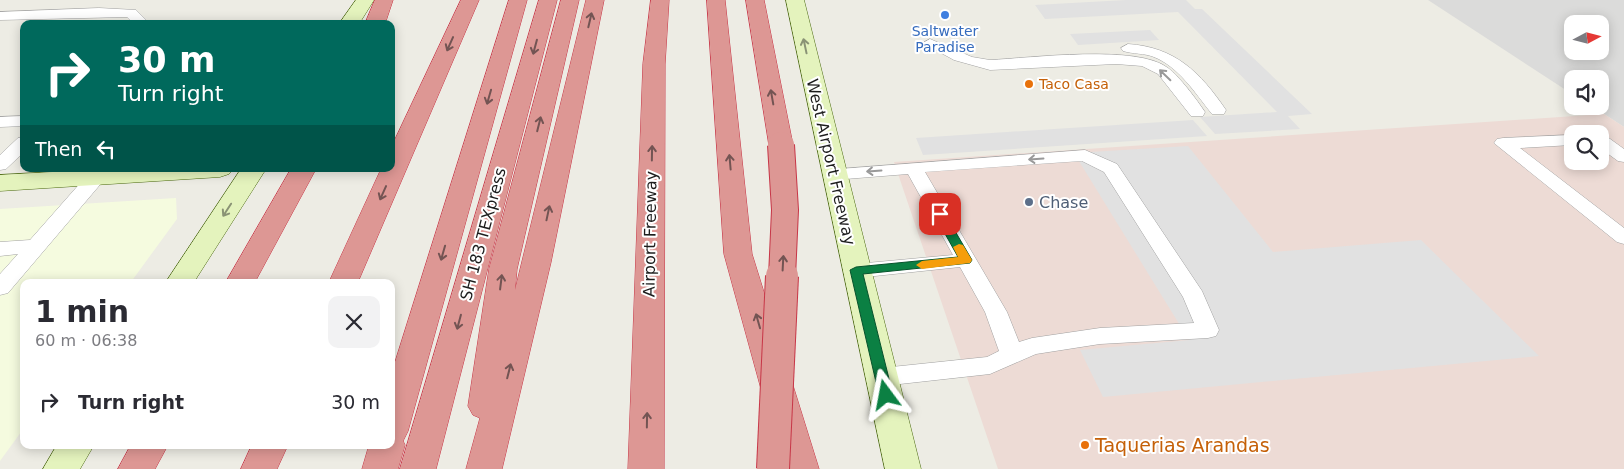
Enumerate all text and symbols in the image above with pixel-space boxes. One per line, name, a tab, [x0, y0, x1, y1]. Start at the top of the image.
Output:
marker: Saltwater Paradise	[939, 9, 951, 21]
one-way arrow	[586, 13, 595, 29]
north arrow	[1564, 15, 1609, 60]
map controls	[1564, 15, 1609, 170]
place label: Saltwater Paradise	[912, 23, 979, 55]
one-way arrow	[445, 36, 455, 51]
one-way arrow	[530, 39, 539, 55]
one-way arrow	[800, 39, 809, 55]
icon: right	[35, 40, 100, 105]
text: 30 m	[118, 40, 215, 80]
one-way arrow	[1159, 69, 1171, 81]
button: sound	[1564, 70, 1609, 115]
place label: Taco Casa	[1038, 76, 1109, 92]
street label: West Airport Freeway	[803, 77, 859, 247]
marker: Taco Casa	[1023, 78, 1035, 90]
text: Turn right	[118, 81, 223, 106]
one-way arrow	[483, 89, 493, 105]
one-way arrow	[767, 90, 777, 106]
one-way arrow	[535, 116, 544, 132]
button: search	[1564, 125, 1609, 170]
icon: left	[92, 135, 120, 163]
text: Then	[35, 138, 82, 160]
one-way arrow	[647, 145, 657, 162]
one-way arrow	[725, 154, 735, 170]
one-way arrow	[1028, 154, 1044, 164]
street label: SH 183 TEXpress	[456, 166, 510, 302]
one-way arrow	[866, 167, 882, 176]
street label: Airport Freeway	[639, 171, 661, 297]
one-way arrow	[378, 185, 388, 200]
pin	[919, 193, 961, 235]
place label: Chase	[1039, 193, 1088, 212]
marker: Chase	[1023, 196, 1035, 208]
icon: arrive	[926, 200, 954, 228]
one-way arrow	[221, 202, 231, 216]
one-way arrow	[543, 205, 553, 221]
one-way arrow	[438, 245, 448, 261]
one-way arrow	[778, 255, 788, 272]
one-way arrow	[496, 274, 506, 290]
text: 1 min	[35, 294, 129, 329]
button: close	[328, 296, 380, 348]
one-way arrow	[454, 313, 463, 329]
one-way arrow	[753, 314, 763, 330]
text: 60 m · 06:38	[35, 331, 137, 350]
one-way arrow	[505, 363, 514, 379]
position arrow	[859, 368, 911, 420]
icon: right	[35, 388, 63, 416]
text: Turn right	[78, 391, 184, 413]
text: 30 m	[331, 391, 380, 413]
one-way arrow	[642, 413, 652, 429]
place label: Taquerias Arandas	[1094, 434, 1270, 456]
marker: Taquerias Arandas	[1079, 439, 1091, 451]

